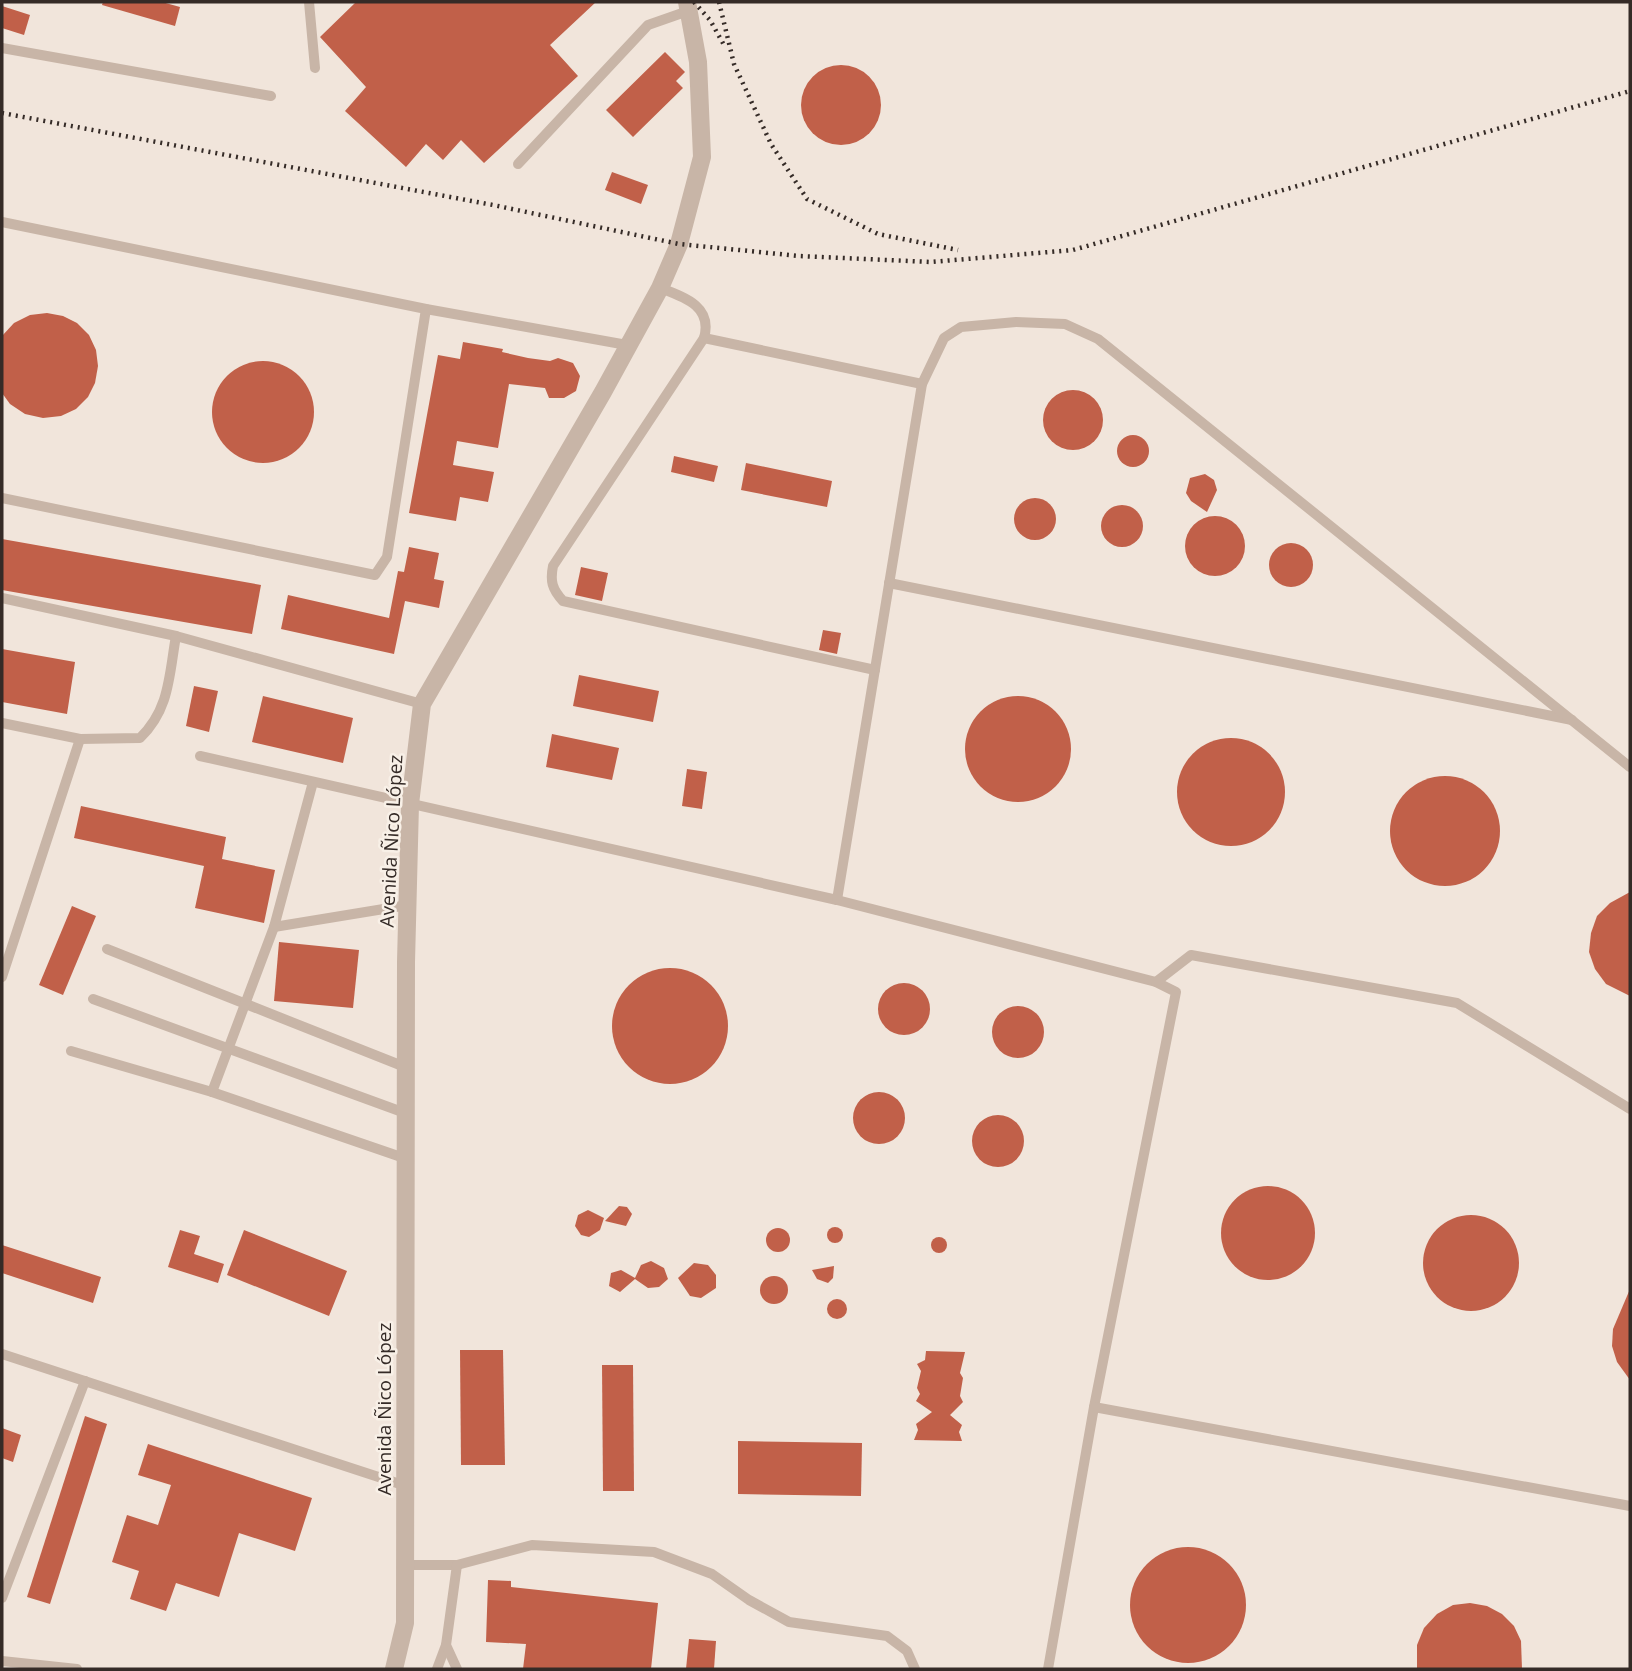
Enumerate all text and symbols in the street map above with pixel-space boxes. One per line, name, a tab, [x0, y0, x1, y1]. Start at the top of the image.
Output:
street label: Avenida Ñico López	[373, 754, 409, 928]
street label: Avenida Ñico López	[371, 1322, 397, 1495]

